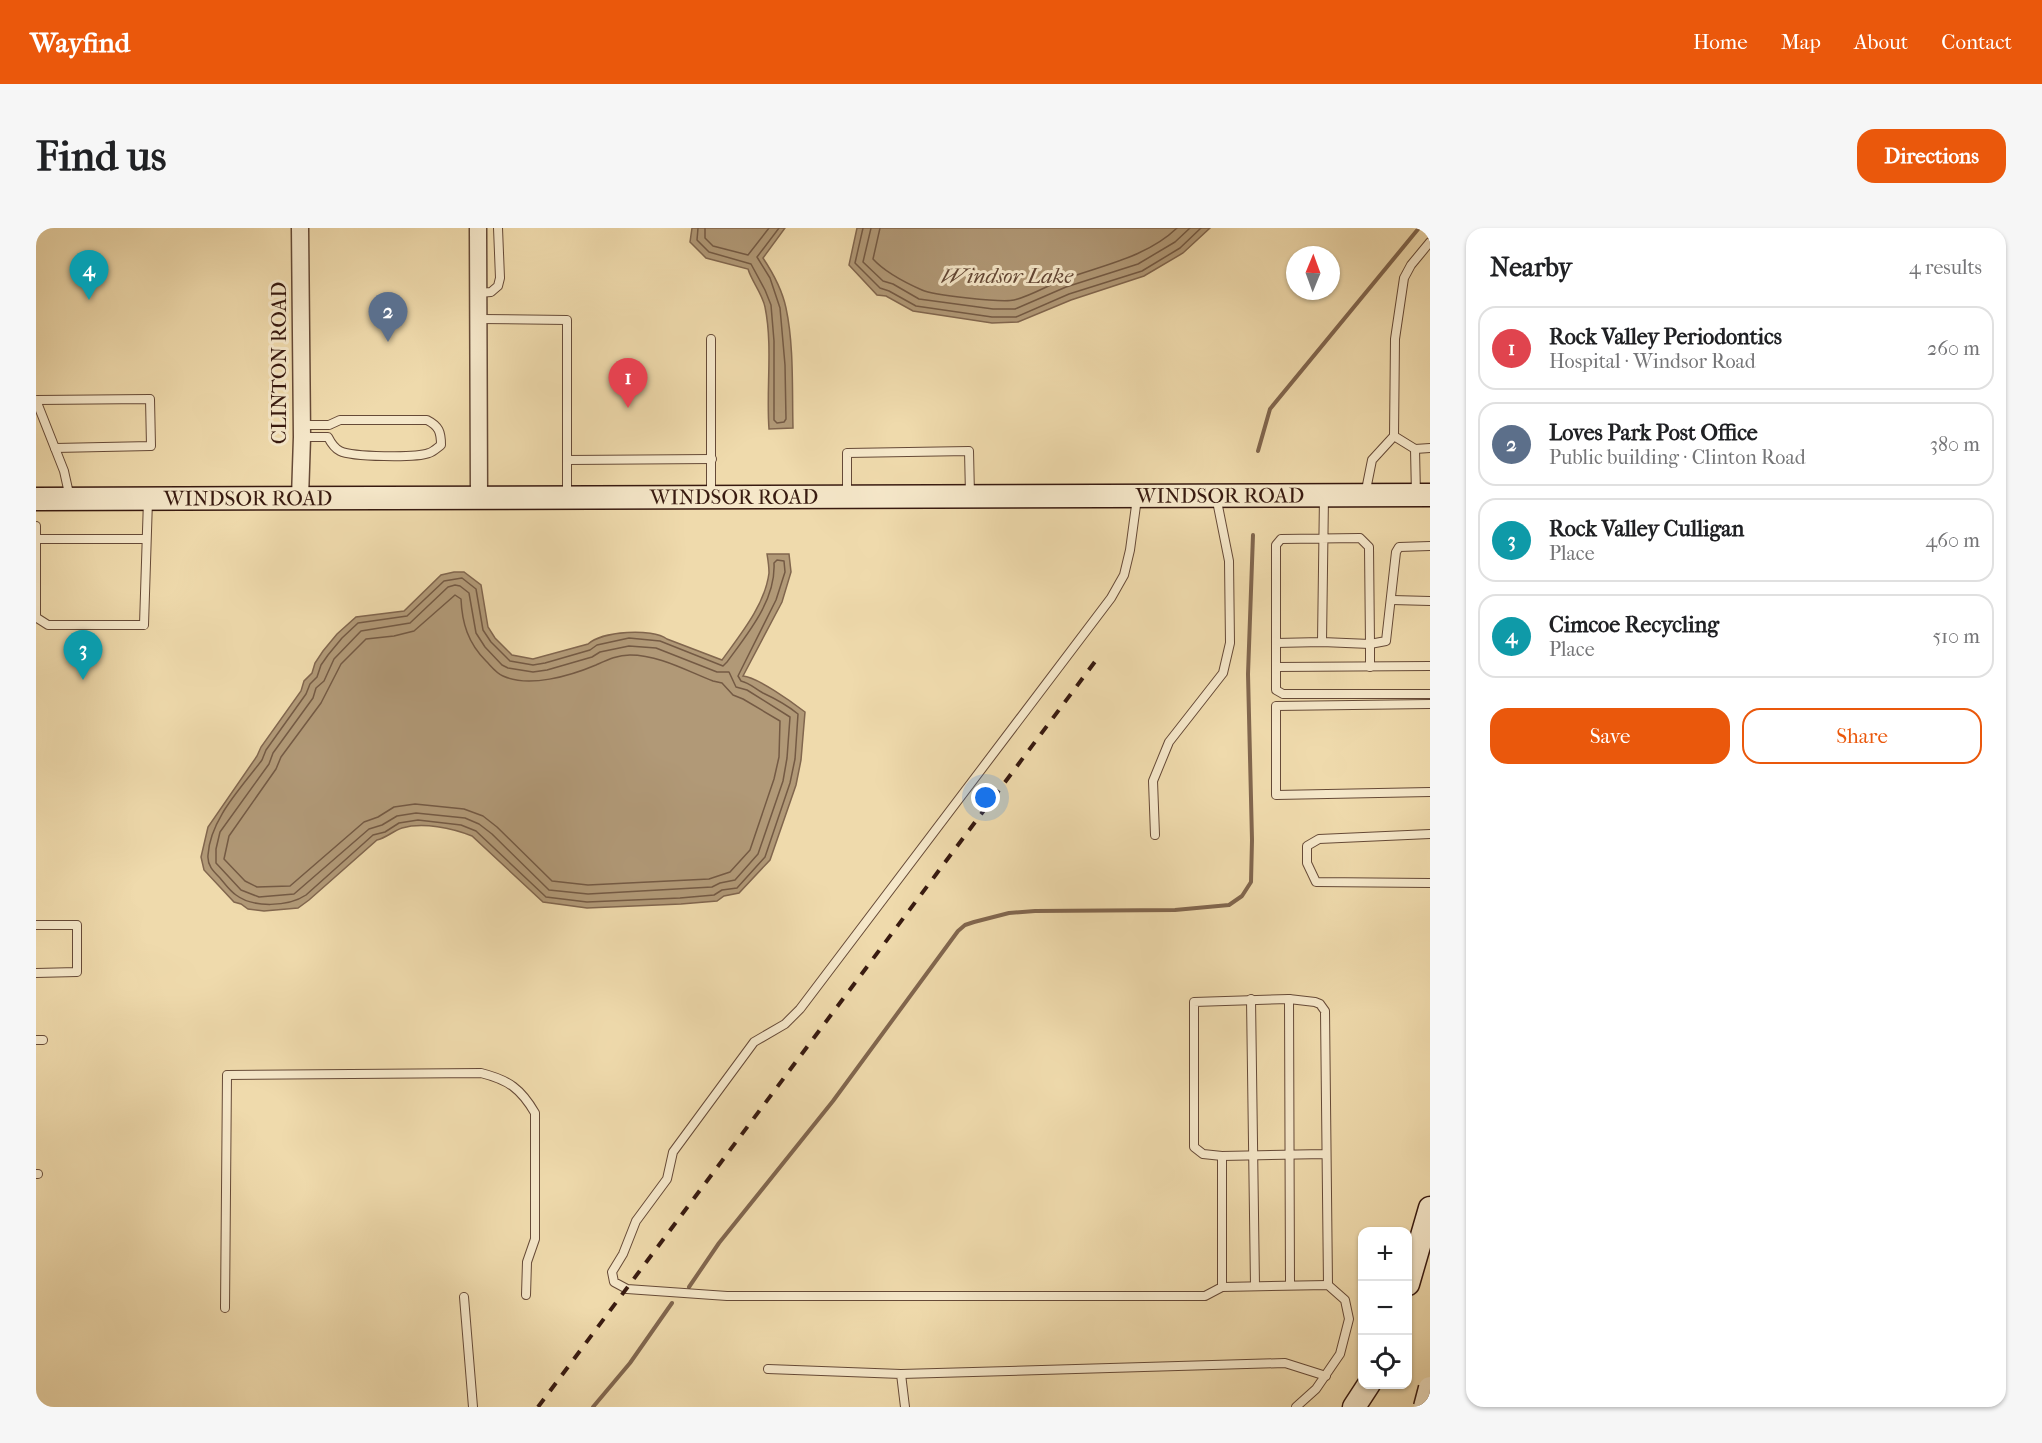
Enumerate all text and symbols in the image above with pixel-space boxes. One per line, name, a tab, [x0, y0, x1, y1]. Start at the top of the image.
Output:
text: Wayfind	[30, 26, 130, 59]
text: Home	[1693, 30, 1748, 54]
text: Map	[1781, 30, 1821, 54]
text: About	[1854, 30, 1908, 54]
text: Contact	[1941, 30, 2012, 54]
button: Directions	[1857, 129, 2006, 183]
text: Find us	[36, 132, 166, 181]
north arrow	[1286, 246, 1340, 300]
pin: 4	[70, 250, 108, 300]
text: Nearby	[1490, 252, 1572, 283]
text: 4 results	[1909, 256, 1982, 279]
water label: Windsor Lake	[941, 263, 1074, 289]
street label: CLINTON ROAD	[267, 282, 291, 444]
pin: 2	[368, 292, 408, 342]
text: Rock Valley Periodontics	[1549, 324, 1782, 350]
text: 1	[1508, 337, 1515, 360]
text: 260 m	[1927, 337, 1980, 360]
text: Hospital · Windsor Road	[1549, 350, 1756, 373]
pin: 1	[608, 358, 648, 408]
text: Loves Park Post Office	[1549, 420, 1758, 446]
text: 2	[1506, 433, 1517, 456]
text: 380 m	[1930, 433, 1980, 456]
text: Public building · Clinton Road	[1549, 446, 1806, 469]
street label: WINDSOR ROAD	[1135, 483, 1304, 508]
street label: WINDSOR ROAD	[649, 485, 818, 509]
street label: WINDSOR ROAD	[163, 486, 332, 511]
text: Rock Valley Culligan	[1549, 516, 1744, 542]
text: 3	[1507, 529, 1516, 552]
text: 460 m	[1925, 529, 1980, 552]
text: Place	[1549, 542, 1595, 565]
text: Cimcoe Recycling	[1549, 612, 1719, 638]
text: 4	[1506, 625, 1517, 648]
text: 510 m	[1932, 625, 1980, 648]
pin: 3	[64, 630, 102, 680]
text: Place	[1549, 638, 1595, 661]
button: Save	[1490, 708, 1730, 764]
button: Share	[1742, 708, 1982, 764]
your location	[971, 783, 1000, 812]
map controls	[1358, 1227, 1412, 1389]
button: +	[1358, 1227, 1412, 1281]
button: −	[1358, 1281, 1412, 1335]
button: locate	[1358, 1335, 1412, 1389]

